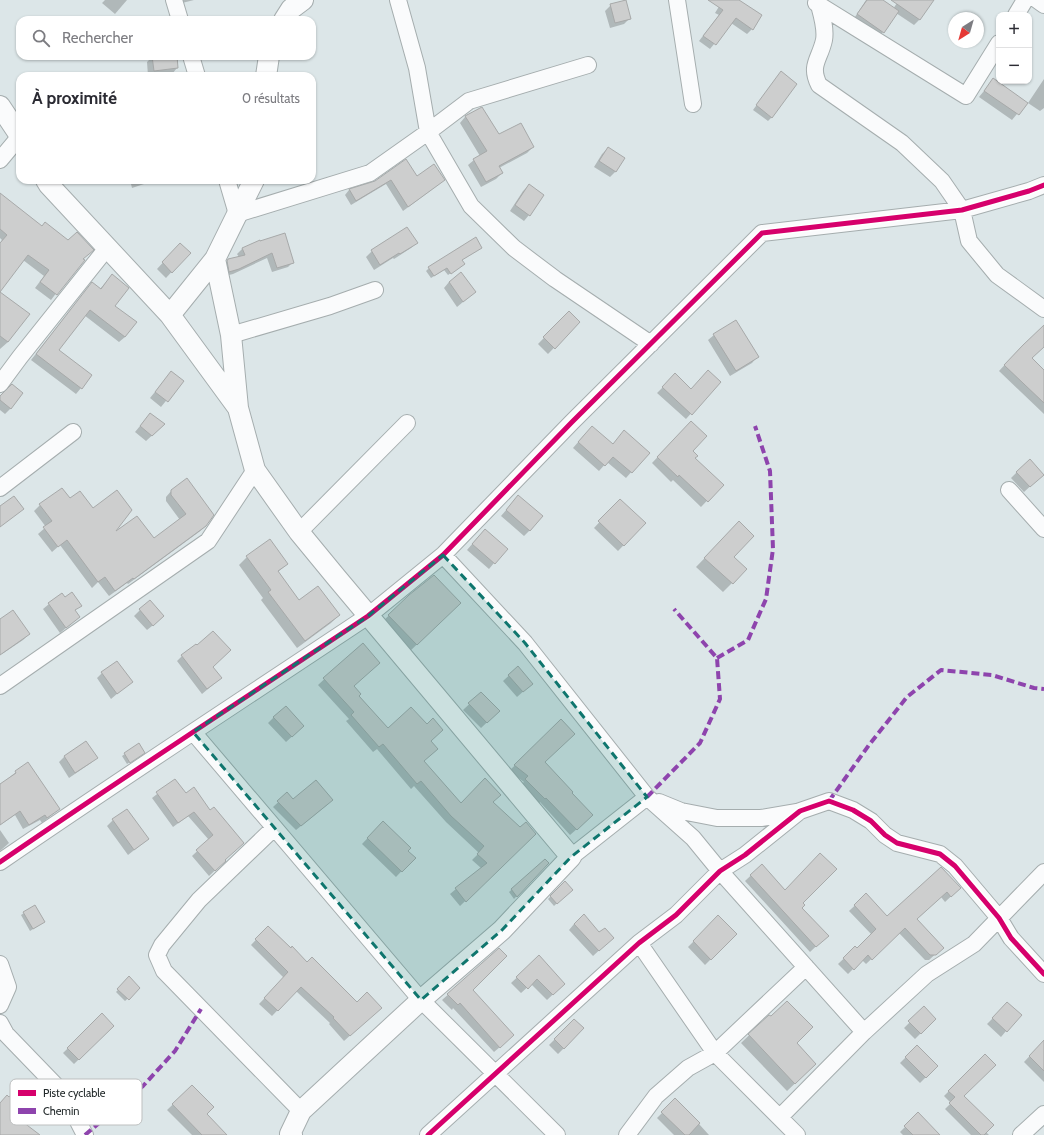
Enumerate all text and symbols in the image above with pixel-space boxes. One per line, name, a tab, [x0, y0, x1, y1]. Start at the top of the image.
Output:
north arrow	[948, 12, 984, 48]
map controls	[996, 12, 1032, 84]
button: +	[996, 12, 1032, 48]
search box	[16, 16, 316, 60]
icon: search	[30, 27, 52, 49]
text: Rechercher	[62, 29, 133, 47]
button: −	[996, 48, 1032, 84]
text: À proximité	[32, 88, 117, 108]
text: 0 résultats	[242, 90, 300, 106]
legend	[10, 1079, 142, 1125]
text: Piste cyclable	[43, 1086, 106, 1100]
text: Chemin	[43, 1104, 80, 1118]

